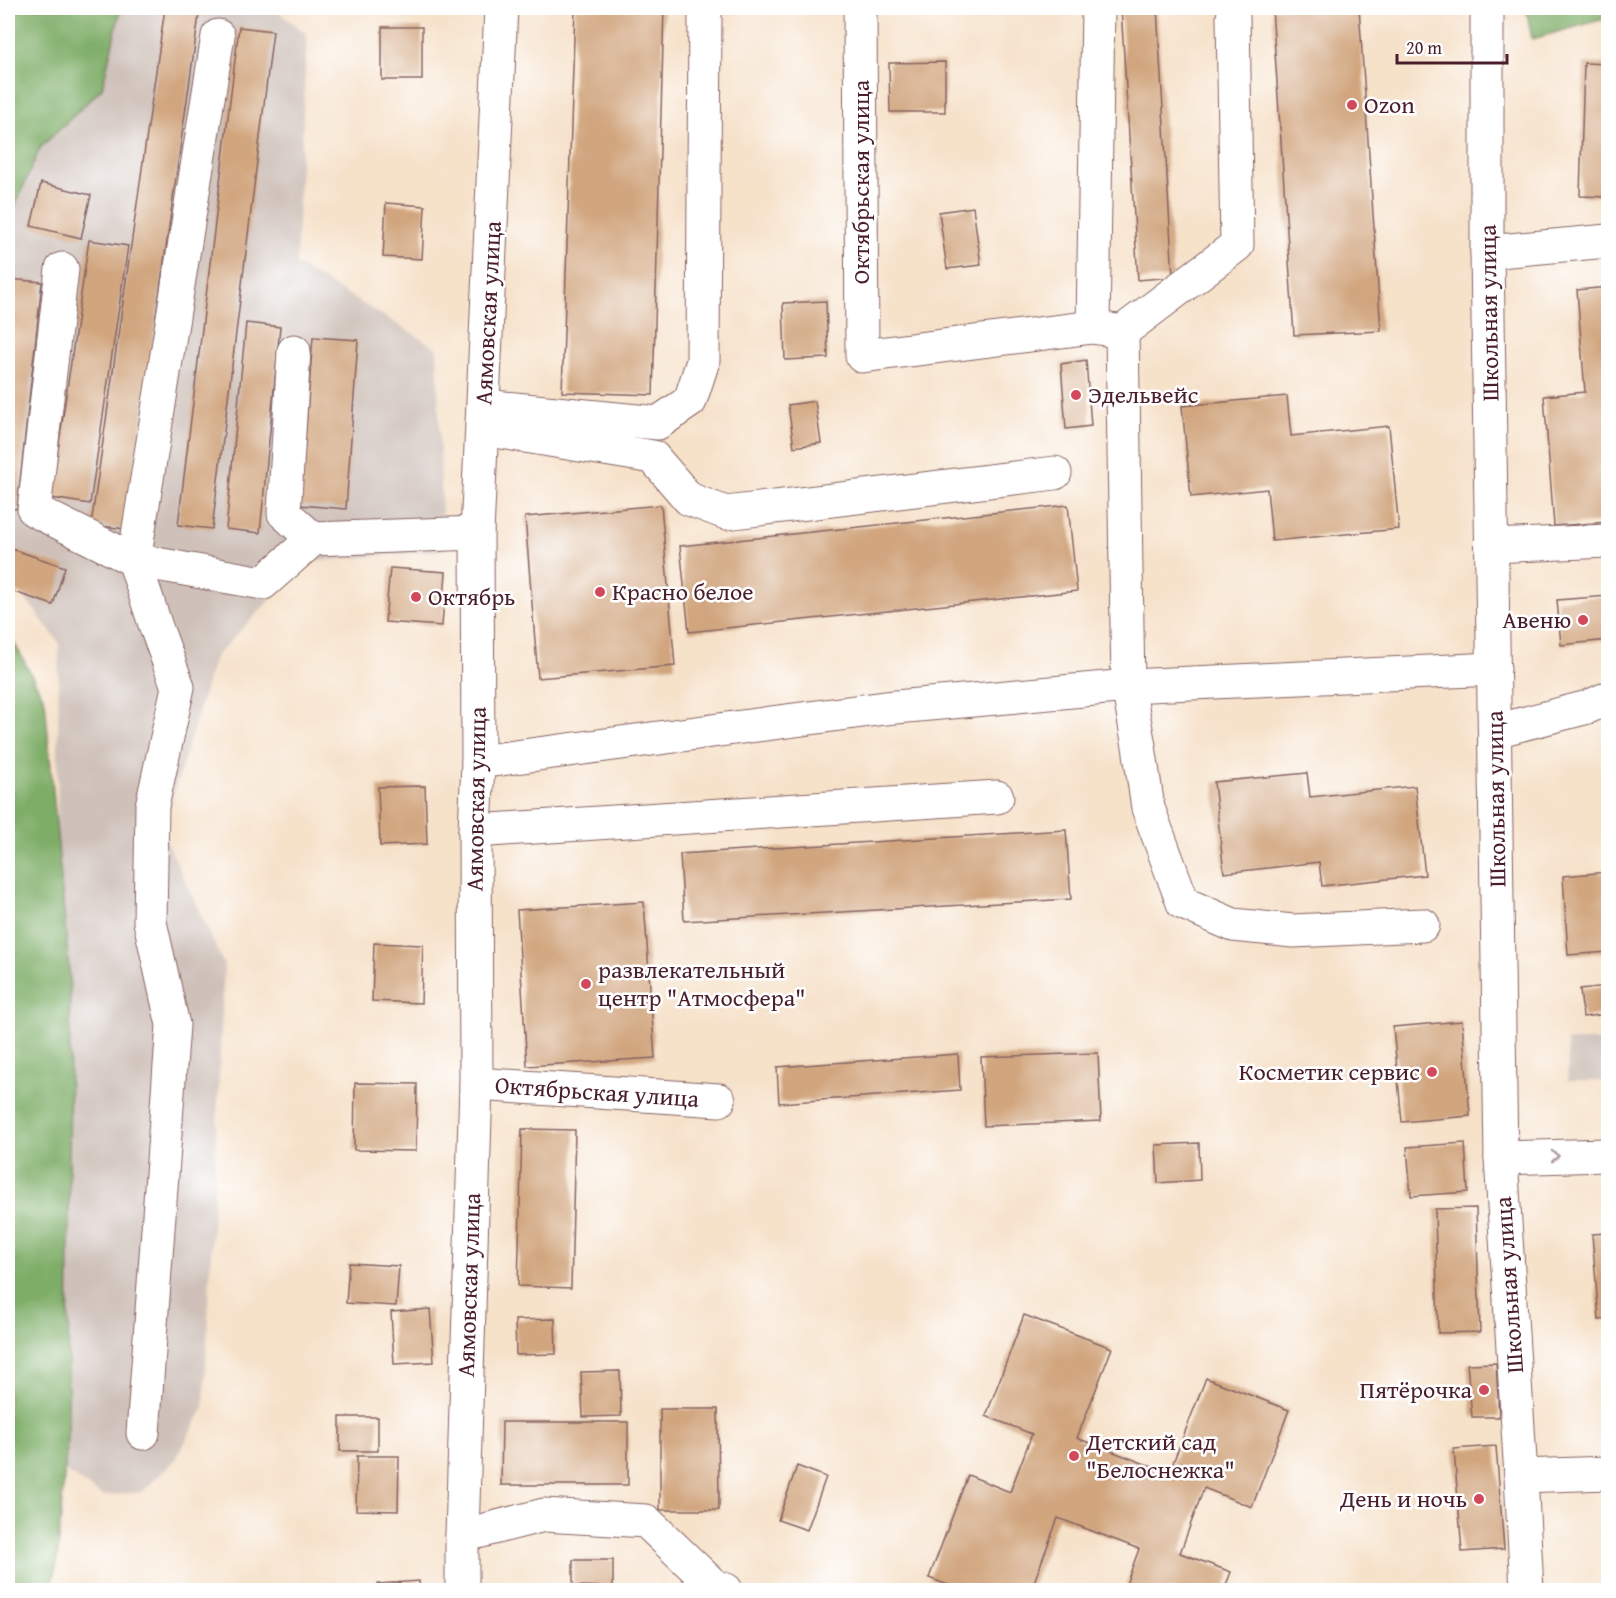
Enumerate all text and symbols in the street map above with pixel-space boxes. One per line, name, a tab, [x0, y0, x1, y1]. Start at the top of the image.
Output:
scale bar	[1397, 27, 1506, 65]
text: 20 m	[1406, 34, 1442, 61]
street label: Октябрьская улица	[843, 79, 878, 284]
place label: Ozon	[1364, 87, 1415, 122]
marker: Ozon	[1345, 98, 1359, 112]
street label: Аямовская улица	[465, 219, 510, 406]
street label: Школьная улица	[1469, 224, 1508, 402]
place label: Эдельвейс	[1088, 377, 1199, 412]
marker: Эдельвейс	[1069, 388, 1083, 402]
place label: Красно белое	[612, 574, 753, 609]
place label: Октябрь	[428, 579, 515, 614]
marker: Красно белое	[593, 585, 607, 599]
marker: Октябрь	[409, 590, 423, 604]
place label: Авеню	[1502, 602, 1571, 637]
marker: Авеню	[1576, 613, 1590, 627]
street label: Аямовская улица	[456, 706, 495, 892]
street label: Школьная улица	[1476, 710, 1515, 888]
place label: развлекательный центр "Атмосфера"	[598, 952, 806, 1015]
marker: развлекательный центр "Атмосфера"	[579, 977, 593, 991]
place label: Косметик сервис	[1239, 1054, 1420, 1089]
marker: Косметик сервис	[1425, 1065, 1439, 1079]
street label: Октябрьская улица	[494, 1067, 701, 1116]
one-way arrow	[1550, 1150, 1559, 1162]
street label: Аямовская улица	[448, 1192, 489, 1378]
street label: Школьная улица	[1485, 1195, 1532, 1375]
place label: Пятёрочка	[1360, 1372, 1473, 1407]
marker: Пятёрочка	[1477, 1383, 1491, 1397]
place label: Детский сад "Белоснежка"	[1085, 1424, 1235, 1487]
marker: Детский сад "Белоснежка"	[1067, 1449, 1081, 1463]
place label: День и ночь	[1339, 1481, 1467, 1516]
marker: День и ночь	[1472, 1492, 1486, 1506]

